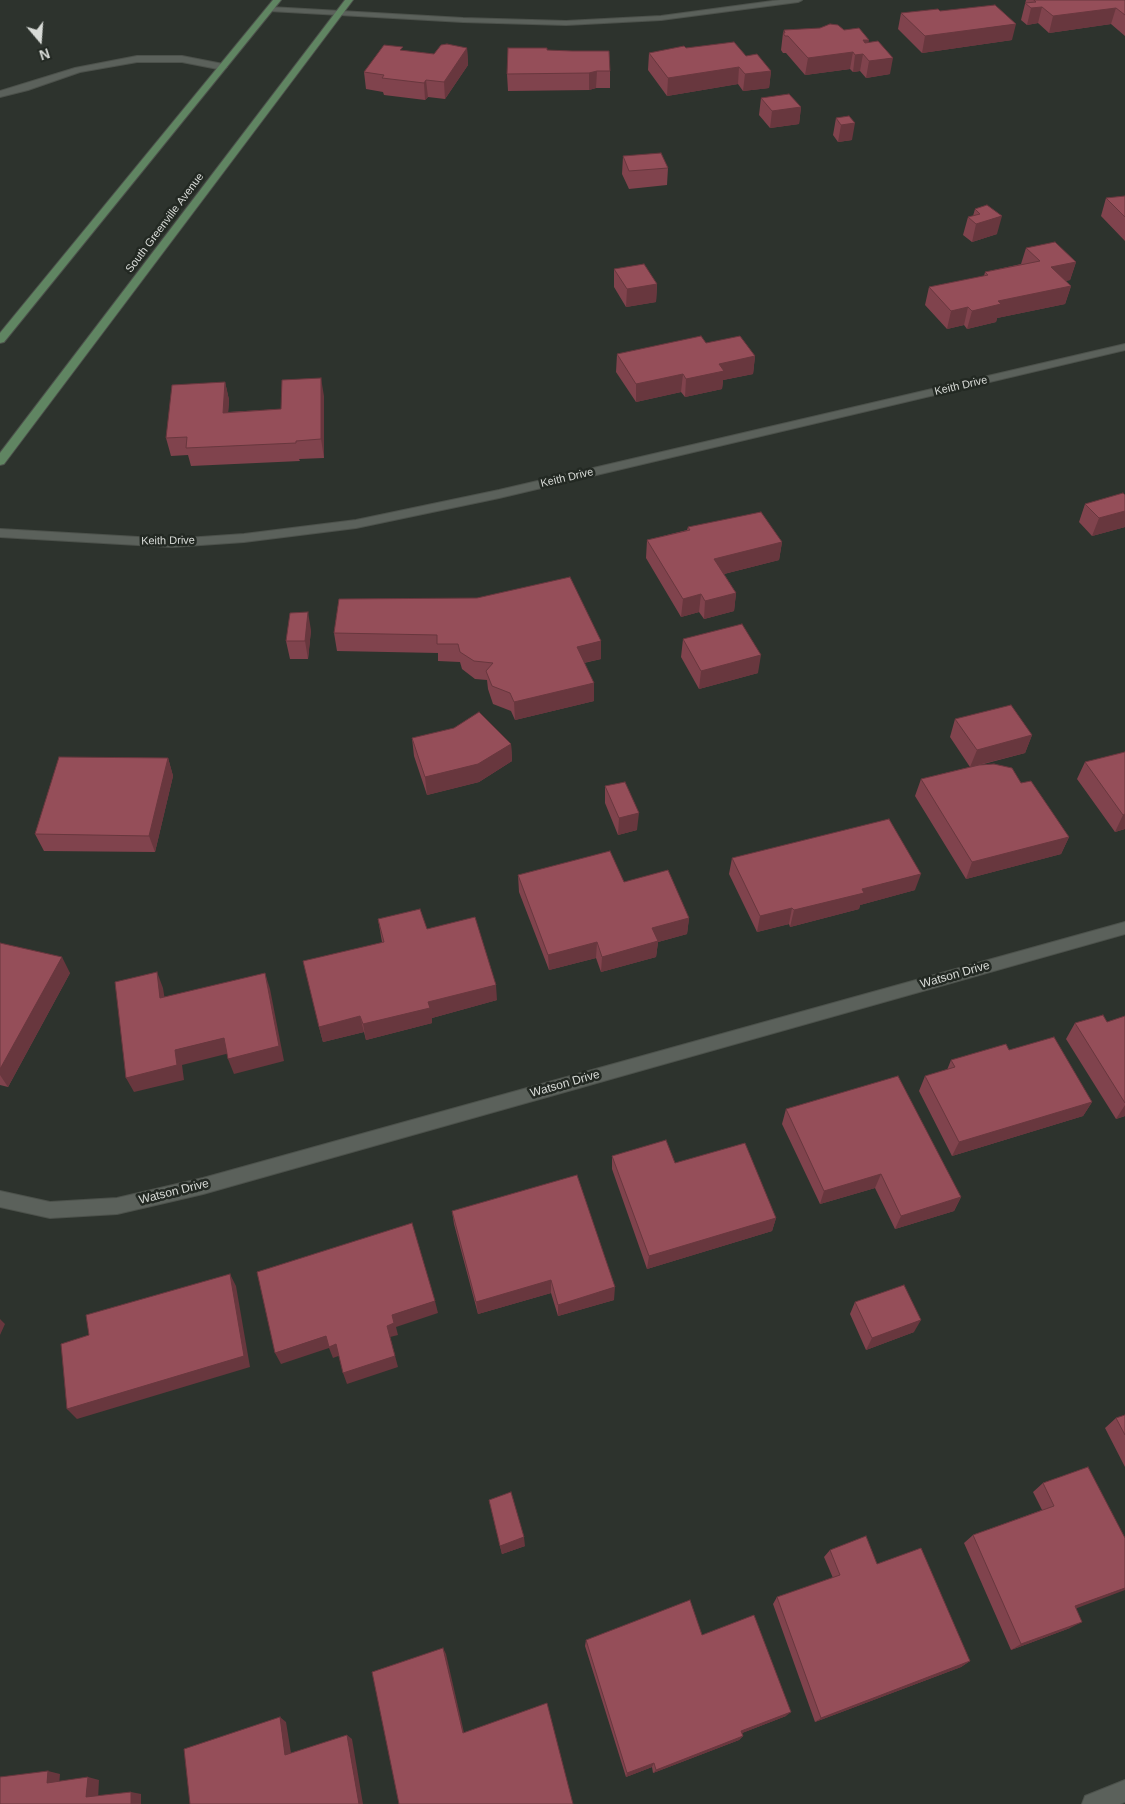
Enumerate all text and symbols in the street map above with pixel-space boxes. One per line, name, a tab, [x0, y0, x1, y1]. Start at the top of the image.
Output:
north arrow	[15, 15, 65, 65]
text: N	[37, 45, 52, 63]
street label: South Greenville Avenue	[123, 171, 207, 275]
street label: Keith Drive	[933, 374, 989, 398]
street label: Keith Drive	[539, 466, 595, 490]
street label: Keith Drive	[141, 534, 195, 548]
street label: Watson Drive	[919, 958, 991, 992]
street label: Watson Drive	[529, 1067, 601, 1101]
street label: Watson Drive	[138, 1176, 210, 1208]

